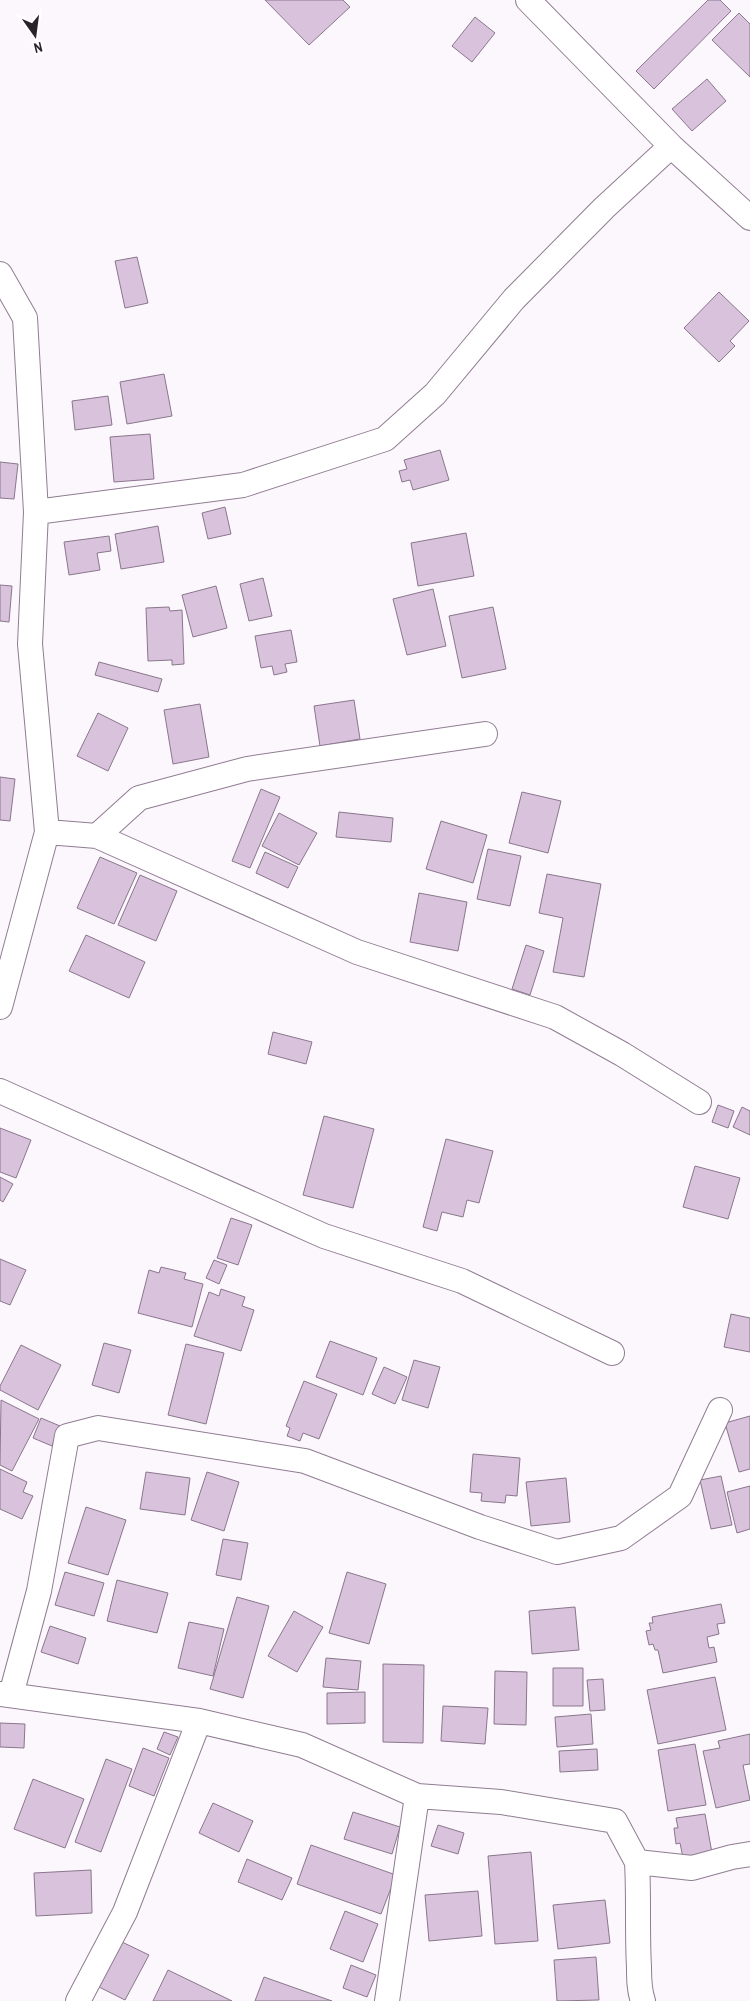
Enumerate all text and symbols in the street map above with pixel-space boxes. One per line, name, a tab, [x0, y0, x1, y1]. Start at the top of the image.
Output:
north arrow	[10, 10, 60, 60]
text: N	[32, 38, 44, 57]

